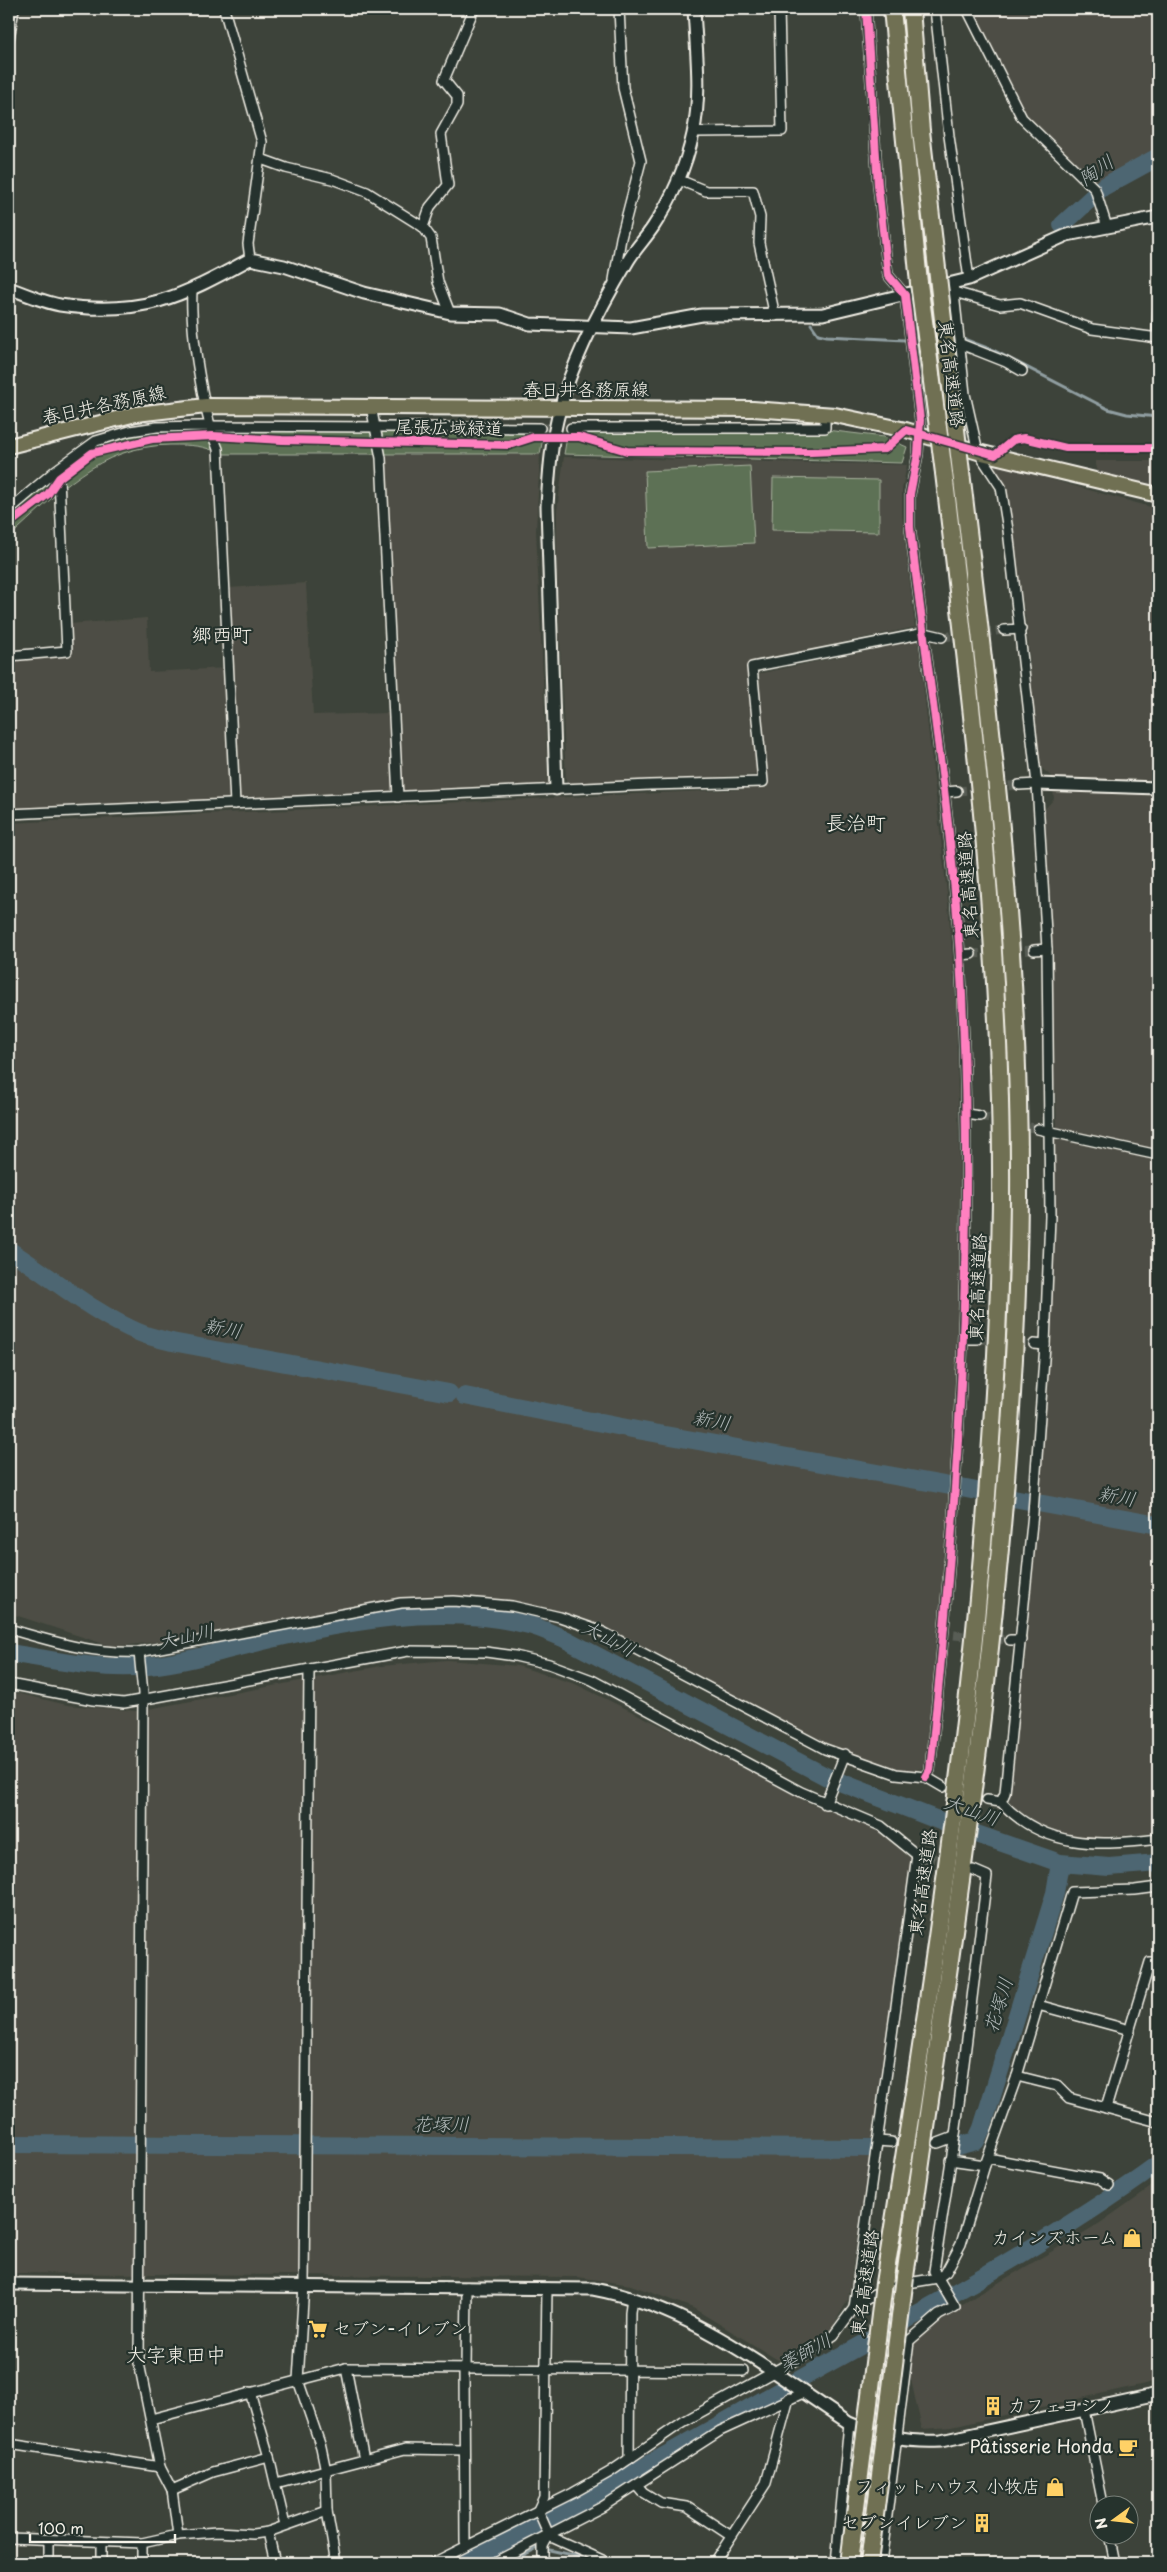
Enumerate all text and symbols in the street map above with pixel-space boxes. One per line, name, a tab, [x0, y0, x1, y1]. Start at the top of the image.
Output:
water label: 陶川	[1072, 147, 1119, 192]
street label: 東名高速道路	[933, 319, 972, 429]
street label: 春日井各務原線	[523, 375, 649, 402]
street label: 春日井各務原線	[39, 377, 168, 430]
street label: 尾張広域緑道	[395, 412, 503, 441]
district label: 郷西町	[192, 619, 252, 649]
district label: 長治町	[826, 807, 886, 837]
street label: 東名高速道路	[949, 830, 984, 940]
street label: 東名高速道路	[961, 1233, 992, 1341]
water label: 新川	[202, 1310, 245, 1344]
water label: 新川	[691, 1402, 733, 1436]
water label: 新川	[1096, 1478, 1138, 1512]
water label: 大山川	[578, 1611, 641, 1663]
water label: 大山川	[155, 1615, 217, 1655]
water label: 大山川	[941, 1787, 1004, 1832]
street label: 東名高速道路	[901, 1826, 942, 1937]
water label: 花塚川	[975, 1973, 1019, 2036]
water label: 花塚川	[412, 2109, 470, 2137]
place label: カインズホーム	[992, 2223, 1117, 2250]
street label: 東名高速道路	[843, 2227, 884, 2338]
shop icon: カインズホーム	[1121, 2227, 1143, 2249]
place label: セブン-イレブン	[333, 2314, 468, 2341]
supermarket icon: セブン-イレブン	[307, 2318, 329, 2340]
water label: 薬師川	[773, 2325, 836, 2377]
district label: 大字東田中	[126, 2339, 226, 2369]
place label: カフェヨシノ	[1008, 2391, 1115, 2418]
building icon: カフェヨシノ	[982, 2395, 1004, 2417]
place label: Pâtisserie Honda	[970, 2432, 1113, 2459]
cafe icon: Pâtisserie Honda	[1117, 2436, 1139, 2458]
place label: フィットハウス 小牧店	[855, 2472, 1040, 2499]
shop icon: フィットハウス 小牧店	[1044, 2476, 1066, 2498]
north arrow	[1090, 2494, 1140, 2544]
place label: セブンイレブン	[841, 2508, 967, 2535]
scale bar	[30, 2512, 175, 2544]
building icon: セブンイレブン	[971, 2512, 993, 2534]
text: N	[1089, 2515, 1113, 2532]
text: 100 m	[38, 2516, 84, 2539]

